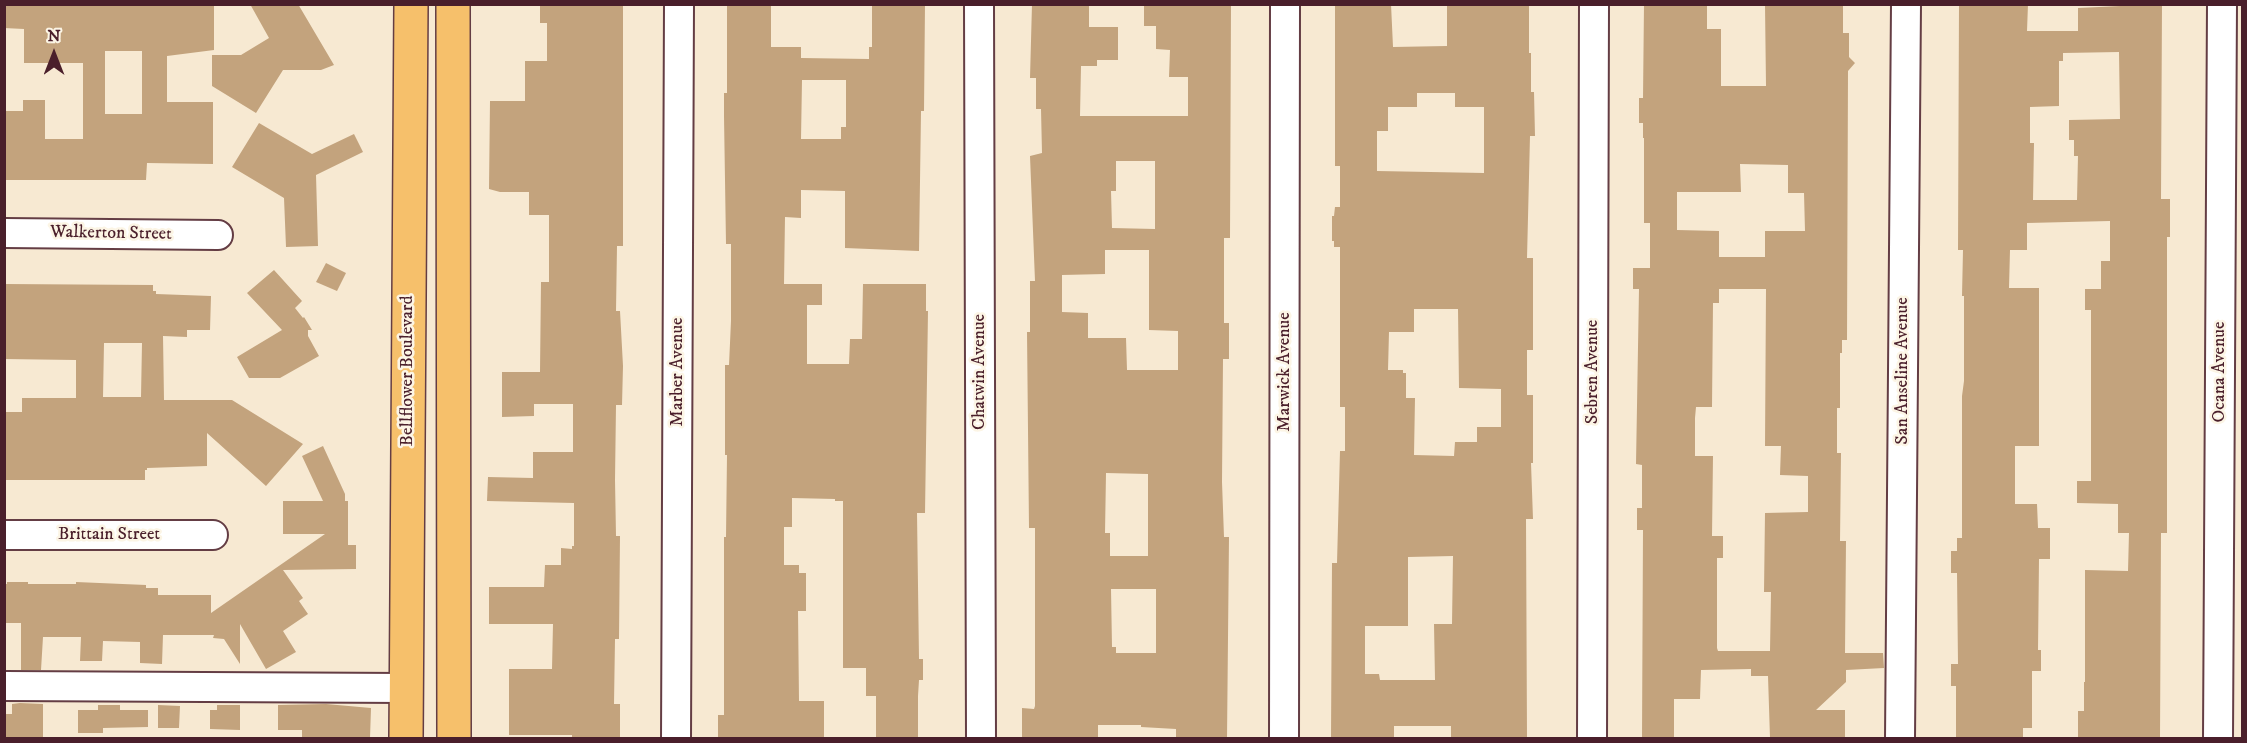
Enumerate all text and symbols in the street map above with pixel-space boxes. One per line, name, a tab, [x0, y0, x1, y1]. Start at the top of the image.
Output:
north arrow	[24, 24, 84, 84]
text: N	[47, 26, 61, 46]
street label: Walkerton Street	[50, 222, 172, 246]
street label: Bellflower Boulevard	[397, 296, 419, 446]
street label: San Anseline Avenue	[1892, 297, 1914, 445]
street label: Marwick Avenue	[1274, 312, 1296, 432]
street label: Chatwin Avenue	[969, 314, 991, 430]
street label: Marber Avenue	[667, 317, 689, 427]
street label: Sebren Avenue	[1582, 320, 1604, 424]
street label: Ocana Avenue	[2209, 322, 2231, 422]
street label: Brittain Street	[58, 524, 160, 546]

